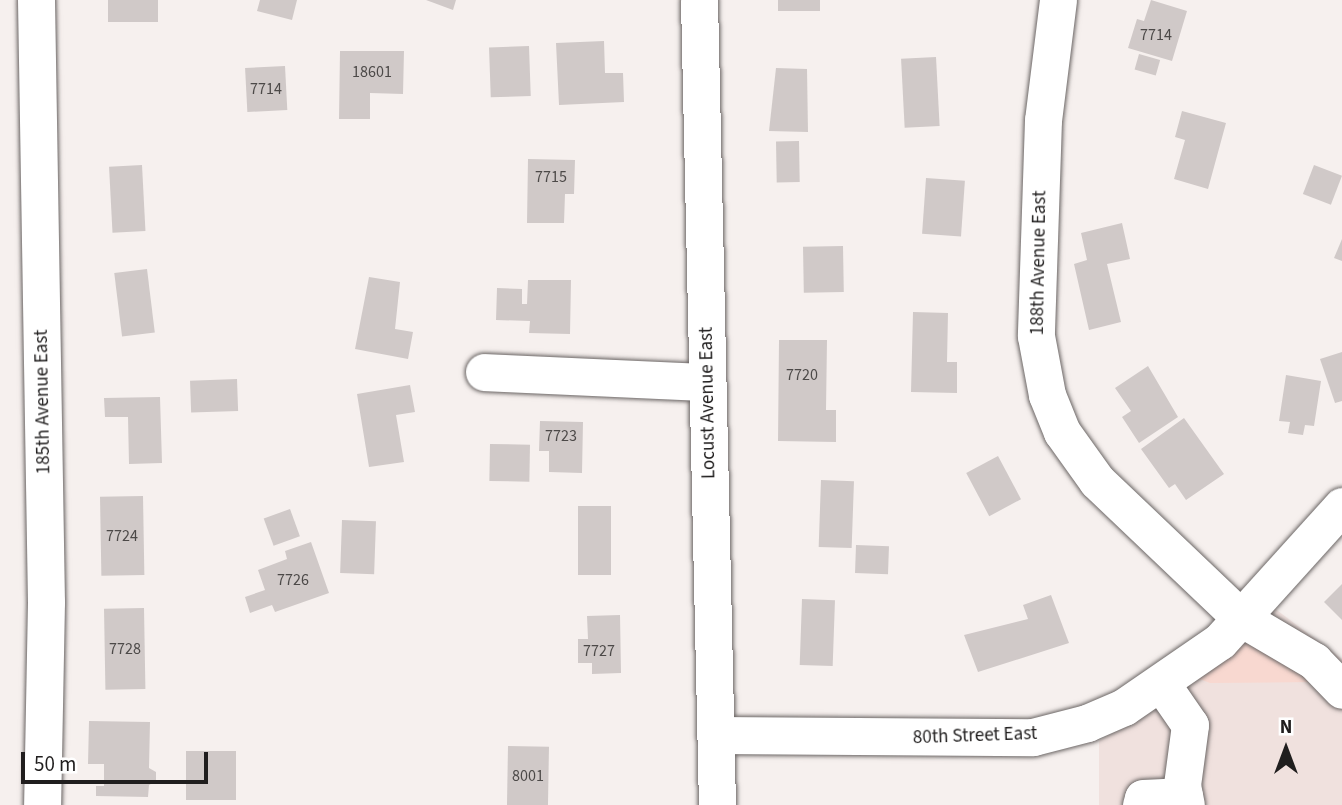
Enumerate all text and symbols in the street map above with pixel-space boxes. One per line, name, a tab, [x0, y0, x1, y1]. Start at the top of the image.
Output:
house number: 7714	[1140, 25, 1172, 45]
house number: 18601	[352, 62, 392, 82]
house number: 7714	[250, 79, 282, 99]
house number: 7715	[535, 167, 567, 187]
street label: 188th Avenue East	[1026, 190, 1052, 336]
street label: Locust Avenue East	[695, 327, 721, 479]
street label: 185th Avenue East	[30, 329, 56, 475]
house number: 7720	[786, 365, 818, 385]
house number: 7723	[545, 426, 577, 446]
house number: 7724	[106, 526, 138, 546]
house number: 7726	[277, 570, 309, 590]
house number: 7728	[109, 639, 141, 659]
house number: 7727	[583, 641, 615, 661]
north arrow	[1251, 714, 1321, 784]
text: N	[1280, 714, 1292, 741]
street label: 80th Street East	[912, 722, 1038, 750]
scale bar	[24, 738, 212, 782]
text: 50 m	[34, 749, 76, 779]
house number: 8001	[512, 766, 544, 786]

